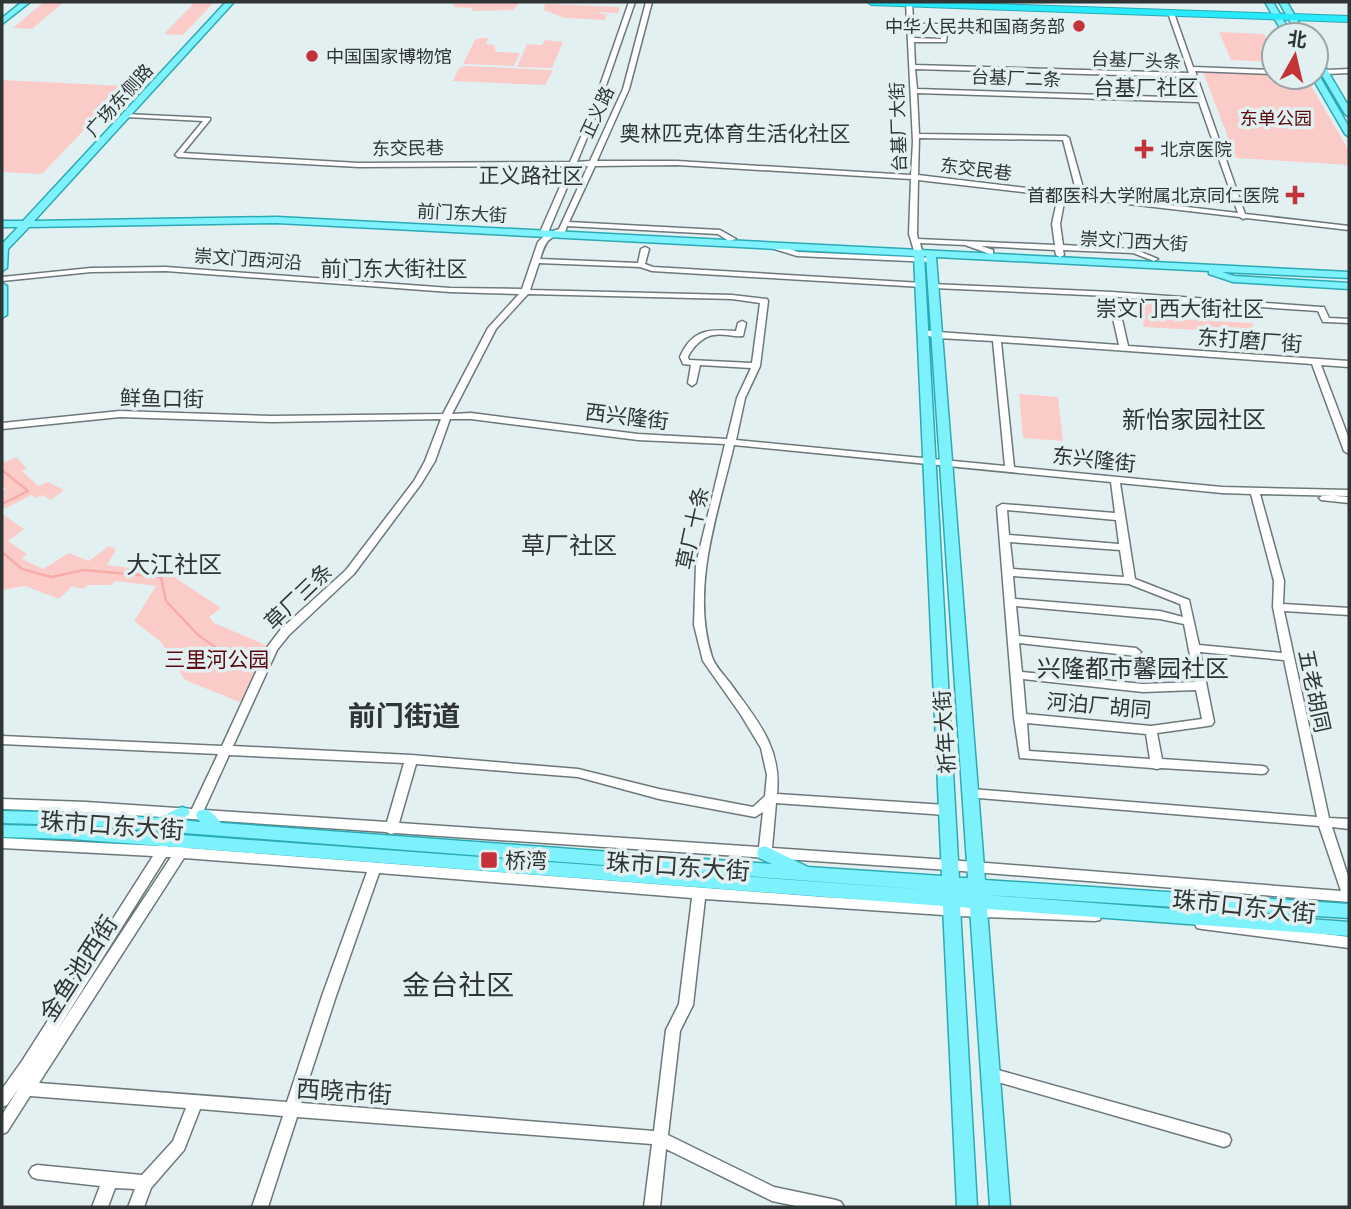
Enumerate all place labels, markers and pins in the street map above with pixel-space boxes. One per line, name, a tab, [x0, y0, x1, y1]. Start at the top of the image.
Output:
place label: 中华人民共和国商务部	[885, 15, 1065, 38]
marker: 中华人民共和国商务部	[1071, 18, 1087, 34]
place label: 中国国家博物馆	[326, 45, 452, 68]
marker: 中国国家博物馆	[304, 48, 320, 64]
place label: 北京医院	[1160, 138, 1232, 161]
marker: 北京医院	[1134, 139, 1154, 159]
place label: 首都医科大学附属北京同仁医院	[1027, 184, 1279, 207]
marker: 首都医科大学附属北京同仁医院	[1285, 185, 1305, 205]
place label: 桥湾	[505, 846, 547, 874]
marker: 桥湾	[479, 850, 499, 870]

